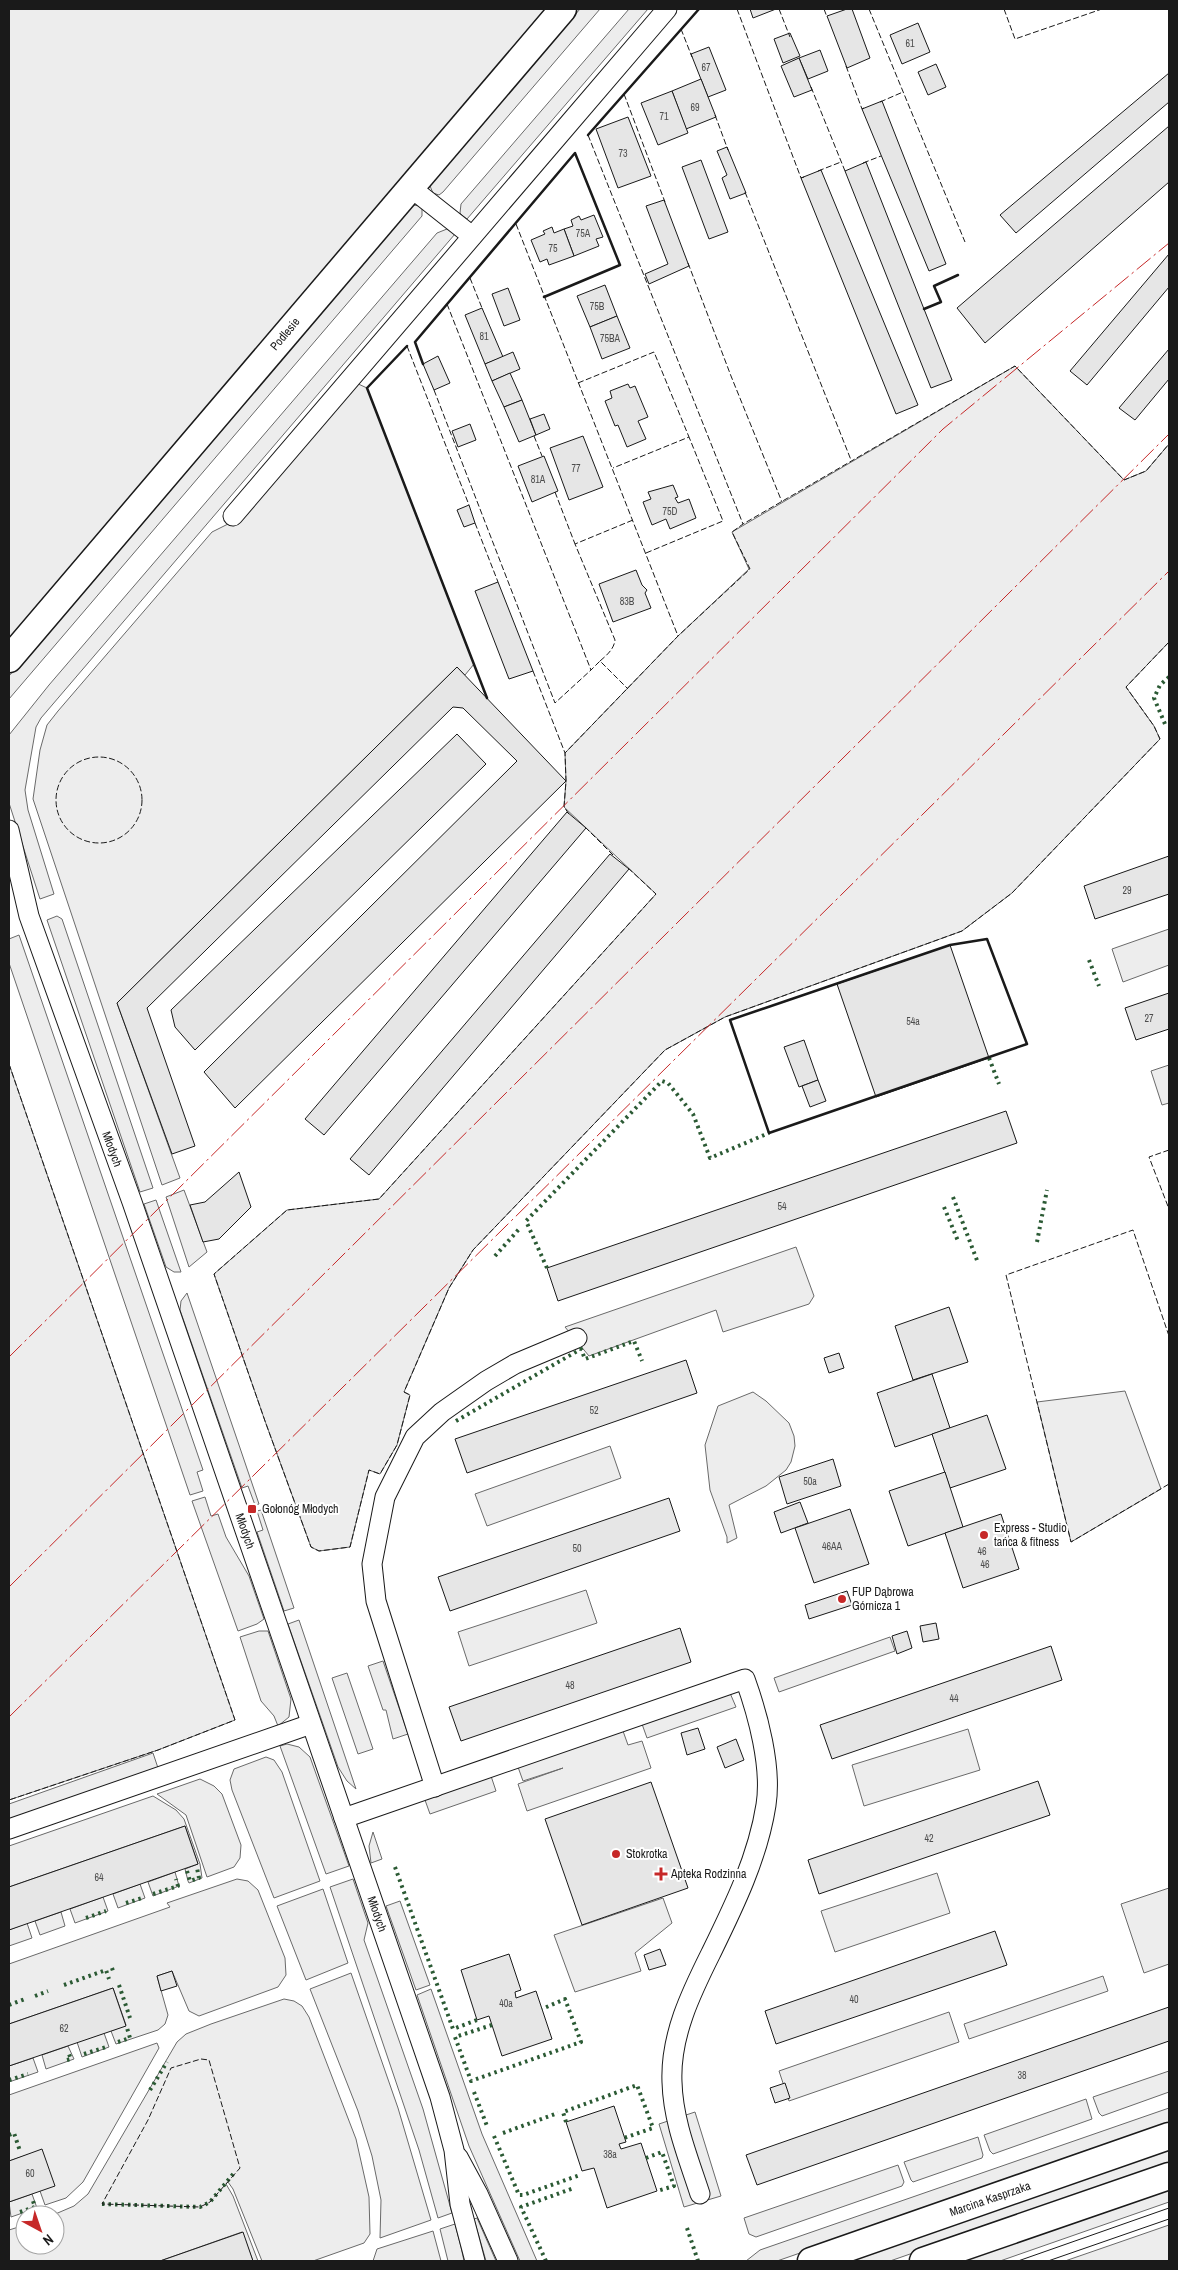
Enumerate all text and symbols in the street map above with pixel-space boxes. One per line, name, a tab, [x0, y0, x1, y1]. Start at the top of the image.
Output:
house number: 61	[905, 37, 915, 50]
house number: 67	[701, 61, 711, 74]
house number: 69	[690, 101, 700, 114]
house number: 71	[659, 110, 669, 123]
house number: 73	[618, 147, 628, 160]
house number: 75A	[576, 227, 591, 240]
house number: 75	[548, 242, 558, 255]
house number: 75B	[590, 300, 605, 313]
street label: Podlesie	[267, 314, 303, 354]
house number: 81	[479, 330, 489, 343]
house number: 75BA	[600, 332, 621, 345]
house number: 77	[571, 462, 581, 475]
house number: 81A	[531, 473, 546, 486]
house number: 75D	[662, 505, 678, 518]
house number: 83B	[620, 595, 635, 608]
house number: 29	[1122, 884, 1132, 897]
house number: 27	[1144, 1012, 1154, 1025]
house number: 54a	[906, 1015, 920, 1028]
street label: Młodych	[98, 1129, 126, 1169]
house number: 54	[777, 1200, 787, 1213]
house number: 52	[589, 1404, 599, 1417]
house number: 50a	[803, 1475, 817, 1488]
place label: Gołonóg Młodych	[262, 1501, 339, 1517]
marker: Gołonóg Młodych	[246, 1503, 258, 1515]
street label: Młodych	[231, 1511, 259, 1551]
place label: Express - Studio tańca & fitness	[994, 1520, 1067, 1550]
marker: Express - Studio tańca & fitness	[978, 1529, 990, 1541]
house number: 46AA	[822, 1540, 843, 1553]
house number: 50	[572, 1542, 582, 1555]
house number: 46	[977, 1545, 987, 1558]
house number: 46	[980, 1558, 990, 1571]
place label: FUP Dąbrowa Górnicza 1	[852, 1584, 914, 1614]
marker: FUP Dąbrowa Górnicza 1	[836, 1593, 848, 1605]
house number: 48	[565, 1679, 575, 1692]
house number: 44	[949, 1692, 959, 1705]
house number: 42	[924, 1832, 934, 1845]
place label: Stokrotka	[626, 1846, 668, 1862]
marker: Stokrotka	[610, 1848, 622, 1860]
place label: Apteka Rodzinna	[670, 1866, 747, 1882]
marker: Apteka Rodzinna	[655, 1868, 667, 1880]
house number: 64	[94, 1871, 104, 1884]
street label: Młodych	[363, 1894, 391, 1934]
house number: 40	[849, 1993, 859, 2006]
house number: 40a	[499, 1997, 513, 2010]
house number: 62	[59, 2022, 69, 2035]
house number: 38	[1017, 2069, 1027, 2082]
house number: 38a	[603, 2148, 617, 2161]
house number: 60	[25, 2167, 35, 2180]
street label: Marcina Kasprzaka	[947, 2177, 1033, 2220]
north arrow	[15, 2205, 65, 2255]
text: N	[39, 2230, 57, 2250]

